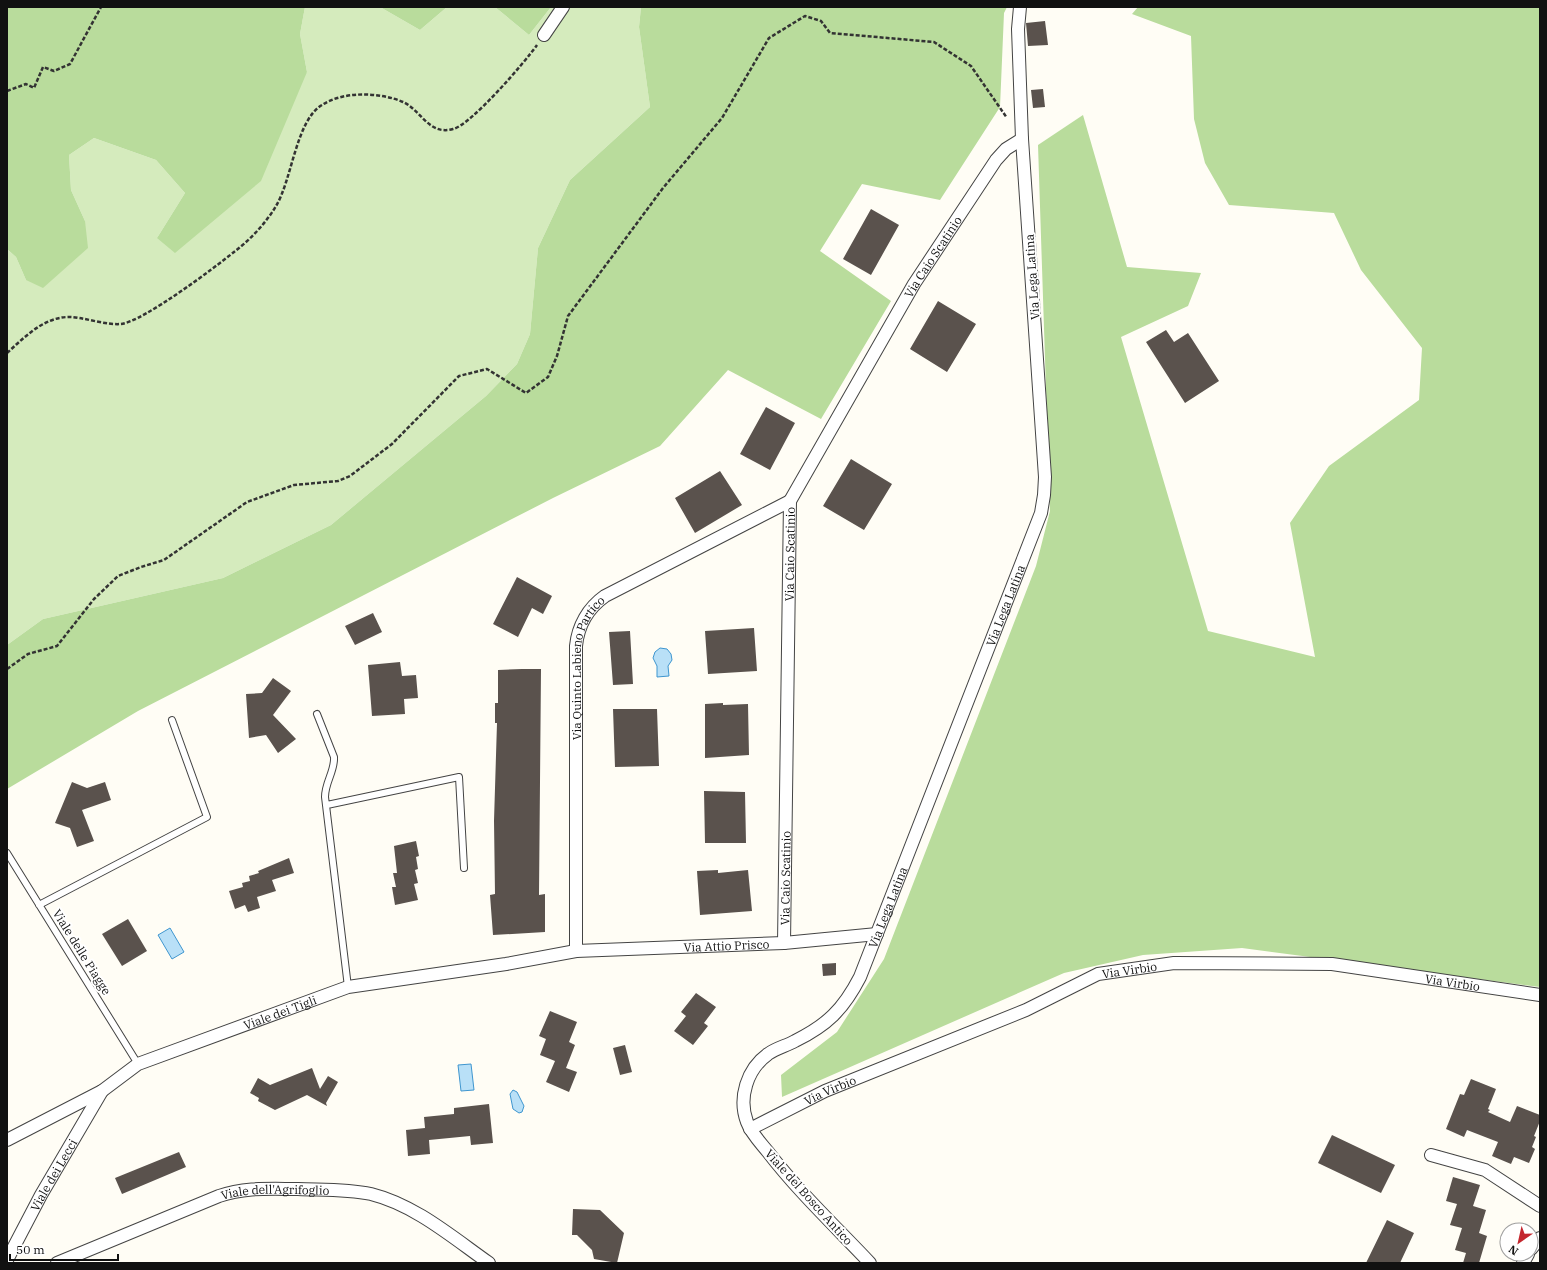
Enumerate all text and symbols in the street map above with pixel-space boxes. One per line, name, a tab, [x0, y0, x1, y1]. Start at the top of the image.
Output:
street label: Via Caio Scatinio	[900, 213, 965, 300]
street label: Via Lega Latina	[1021, 233, 1042, 320]
street label: Via Caio Scatinio	[781, 507, 797, 601]
street label: Via Lega Latina	[982, 562, 1028, 648]
street label: Via Quinto Labieno Partico	[568, 592, 607, 740]
street label: Via Caio Scatinio	[777, 830, 793, 925]
street label: Via Lega Latina	[865, 864, 910, 950]
street label: Viale delle Piagge	[50, 906, 114, 998]
street label: Via Attio Prisco	[683, 936, 770, 954]
street label: Via Virbio	[1101, 958, 1158, 981]
street label: Via Virbio	[1424, 970, 1481, 994]
street label: Viale dei Tigli	[241, 992, 319, 1032]
street label: Via Virbio	[801, 1072, 858, 1108]
street label: Viale dei Lecci	[27, 1136, 80, 1213]
street label: Viale del Bosco Antico	[762, 1146, 856, 1248]
street label: Viale dell'Agrifoglio	[219, 1181, 330, 1202]
north arrow	[1499, 1222, 1539, 1262]
scale bar	[10, 1236, 118, 1262]
text: 50 m	[16, 1242, 45, 1257]
text: N	[1506, 1242, 1521, 1259]

